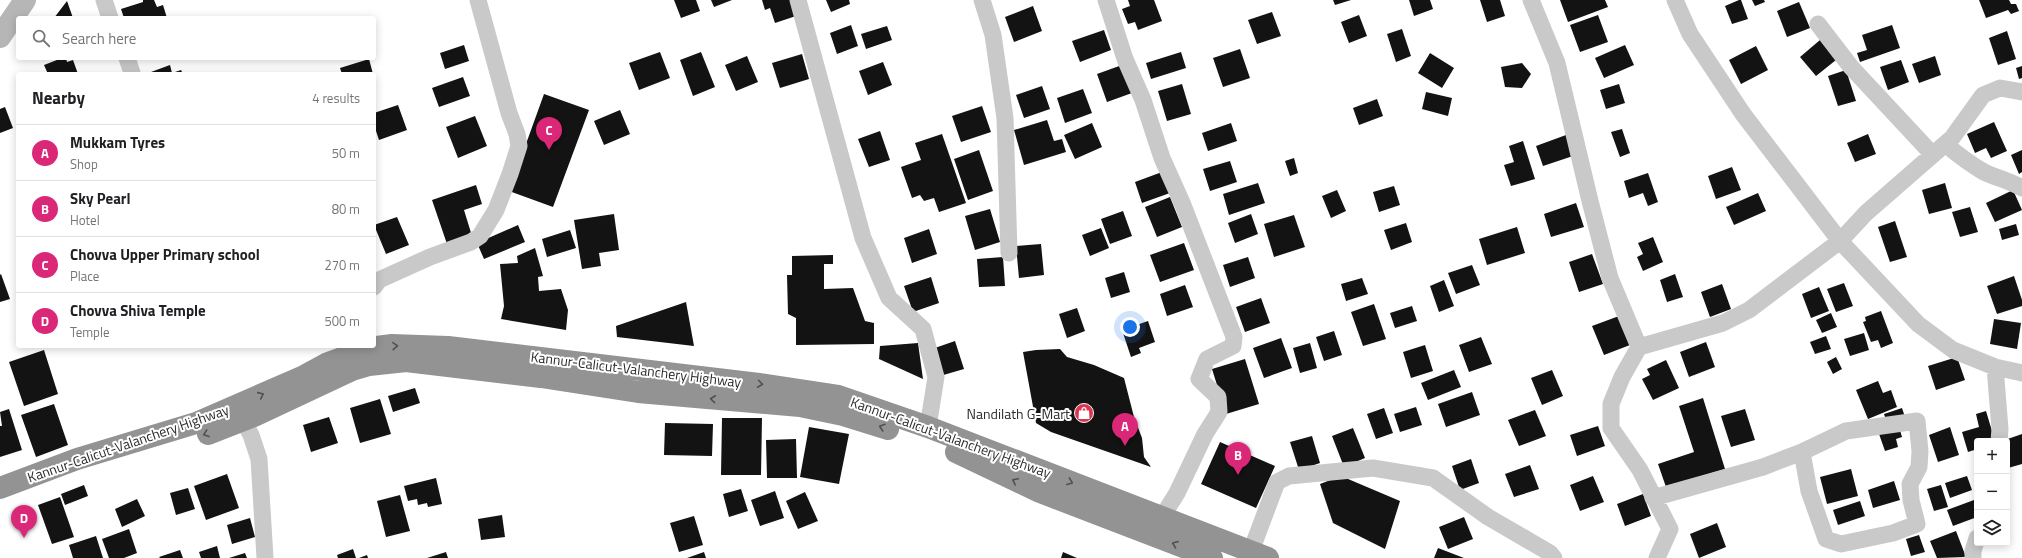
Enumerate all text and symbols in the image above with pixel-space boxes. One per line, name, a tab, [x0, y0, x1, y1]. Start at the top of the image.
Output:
search box	[16, 16, 376, 60]
icon: search	[30, 27, 52, 49]
text: Search here	[62, 27, 136, 50]
text: Nearby	[32, 85, 85, 111]
text: 4 results	[312, 88, 360, 108]
pin: C	[536, 117, 562, 150]
text: Mukkam Tyres	[70, 131, 165, 154]
text: A	[41, 143, 49, 163]
text: 50 m	[332, 143, 360, 163]
text: Shop	[70, 154, 98, 174]
text: Sky Pearl	[70, 187, 130, 210]
text: B	[41, 199, 49, 219]
text: 80 m	[332, 199, 360, 219]
text: Hotel	[70, 210, 100, 230]
text: Chovva Upper Primary school	[70, 243, 260, 266]
text: C	[41, 255, 49, 275]
text: 270 m	[324, 255, 360, 275]
text: Place	[70, 266, 99, 286]
text: Chovva Shiva Temple	[70, 299, 206, 322]
text: D	[41, 311, 49, 331]
text: 500 m	[324, 311, 360, 331]
your location	[1120, 317, 1140, 337]
text: Temple	[70, 322, 110, 342]
one-way arrow	[392, 341, 398, 350]
street label: Kannur-Calicut-Valanchery Highway	[530, 346, 743, 392]
one-way arrow	[757, 379, 763, 388]
street label: Kannur-Calicut-Valanchery Highway	[848, 391, 1054, 483]
one-way arrow	[256, 392, 264, 400]
one-way arrow	[710, 395, 716, 404]
street label: Kannur-Calicut-Valanchery Highway	[24, 398, 232, 487]
shop icon: Nandilath G-Mart	[1073, 402, 1095, 424]
place label: Nandilath G-Mart	[966, 403, 1070, 424]
pin: A	[1112, 413, 1138, 446]
one-way arrow	[879, 423, 886, 432]
one-way arrow	[203, 430, 210, 438]
map controls	[1974, 438, 2010, 546]
button: +	[1974, 438, 2010, 474]
pin: B	[1225, 442, 1251, 475]
button: −	[1974, 474, 2010, 510]
one-way arrow	[1067, 477, 1074, 485]
one-way arrow	[1012, 478, 1020, 486]
pin: D	[11, 505, 37, 538]
button: layers	[1974, 510, 2010, 546]
one-way arrow	[1172, 540, 1179, 548]

